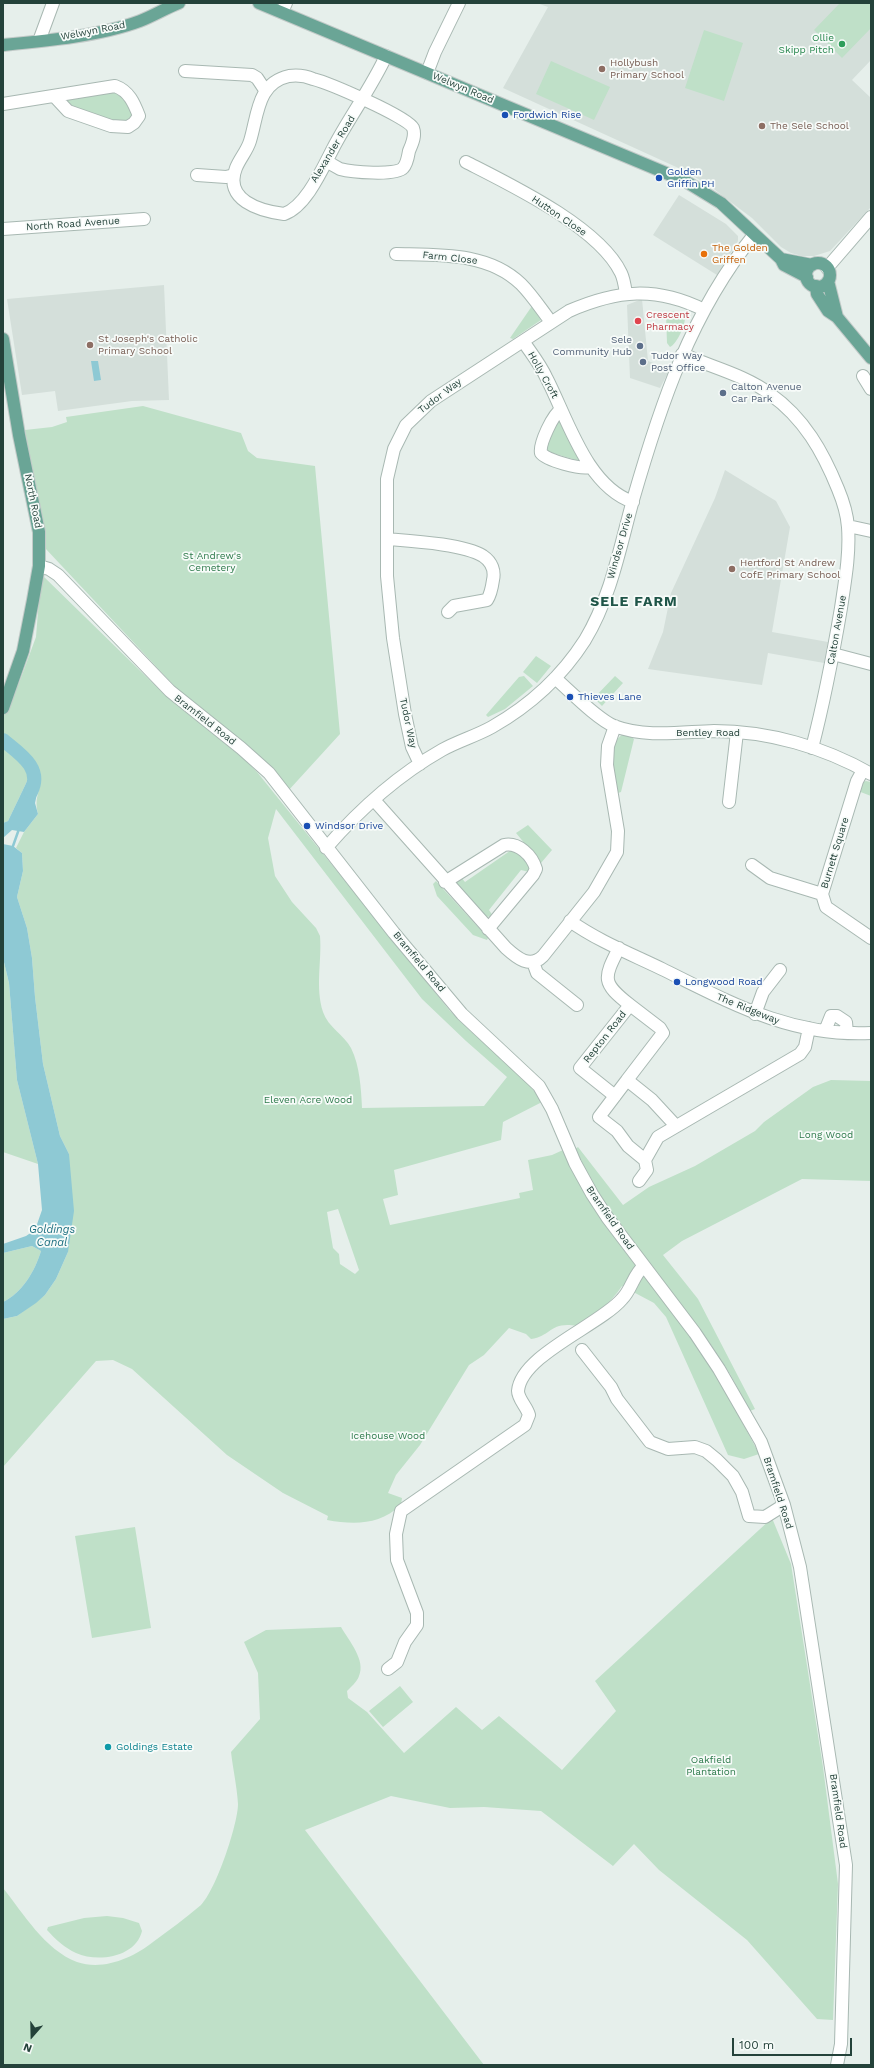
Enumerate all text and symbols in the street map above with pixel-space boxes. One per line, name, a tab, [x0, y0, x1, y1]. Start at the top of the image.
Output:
street label: Welwyn Road	[60, 19, 126, 43]
place label: Ollie Skipp Pitch	[779, 32, 834, 56]
marker: Ollie Skipp Pitch	[837, 39, 847, 49]
place label: Hollybush Primary School	[610, 57, 684, 80]
marker: Hollybush Primary School	[597, 64, 607, 74]
street label: Welwyn Road	[431, 70, 495, 106]
place label: Fordwich Rise	[513, 109, 581, 121]
marker: Fordwich Rise	[500, 110, 510, 120]
street label: Alexander Road	[308, 113, 358, 185]
place label: The Sele School	[770, 120, 849, 132]
marker: The Sele School	[757, 121, 767, 131]
place label: Golden Griffin PH	[667, 166, 715, 190]
marker: Golden Griffin PH	[654, 173, 664, 183]
street label: Hutton Close	[529, 193, 589, 239]
street label: North Road Avenue	[26, 215, 120, 233]
place label: The Golden Griffen	[712, 242, 768, 266]
street label: Farm Close	[422, 249, 478, 267]
marker: The Golden Griffen	[699, 249, 709, 259]
place label: Crescent Pharmacy	[646, 309, 694, 332]
marker: Crescent Pharmacy	[633, 316, 643, 326]
place label: St Joseph's Catholic Primary School	[98, 333, 198, 356]
place label: Sele Community Hub	[553, 334, 632, 358]
marker: St Joseph's Catholic Primary School	[85, 340, 95, 350]
marker: Sele Community Hub	[635, 341, 645, 351]
street label: Holly Croft	[525, 349, 561, 401]
place label: Tudor Way Post Office	[651, 350, 705, 374]
marker: Tudor Way Post Office	[638, 357, 648, 367]
street label: Tudor Way	[416, 376, 464, 416]
place label: Calton Avenue Car Park	[731, 381, 802, 404]
marker: Calton Avenue Car Park	[718, 388, 728, 398]
street label: North Road	[22, 473, 44, 529]
street label: Windsor Drive	[605, 511, 635, 581]
park label: St Andrew's Cemetery	[183, 550, 241, 574]
place label: Hertford St Andrew CofE Primary School	[740, 557, 840, 580]
marker: Hertford St Andrew CofE Primary School	[727, 564, 737, 574]
district label: SELE FARM	[590, 594, 678, 610]
street label: Calton Avenue	[825, 594, 849, 666]
place label: Thieves Lane	[578, 691, 642, 703]
street label: Bramfield Road	[172, 692, 238, 748]
marker: Thieves Lane	[565, 692, 575, 702]
street label: Tudor Way	[397, 697, 419, 749]
street label: Bentley Road	[676, 727, 740, 739]
street label: Burnett Square	[818, 816, 852, 890]
place label: Windsor Drive	[315, 820, 383, 832]
marker: Windsor Drive	[302, 821, 312, 831]
street label: Bramfield Road	[390, 929, 448, 995]
place label: Longwood Road	[685, 976, 763, 988]
marker: Longwood Road	[672, 977, 682, 987]
street label: The Ridgeway	[715, 991, 781, 1027]
street label: Repton Road	[581, 1009, 629, 1065]
park label: Eleven Acre Wood	[264, 1094, 352, 1106]
park label: Long Wood	[799, 1129, 853, 1141]
street label: Bramfield Road	[584, 1184, 636, 1252]
water label: Goldings Canal	[29, 1223, 75, 1249]
park label: Icehouse Wood	[351, 1430, 425, 1442]
street label: Bramfield Road	[761, 1455, 795, 1531]
place label: Goldings Estate	[116, 1741, 193, 1753]
marker: Goldings Estate	[103, 1742, 113, 1752]
park label: Oakfield Plantation	[686, 1754, 736, 1778]
street label: Bramfield Road	[827, 1773, 849, 1849]
north arrow	[12, 2016, 52, 2056]
scale bar	[734, 2030, 854, 2056]
text: 100 m	[739, 2038, 774, 2052]
text: N	[22, 2040, 34, 2055]

